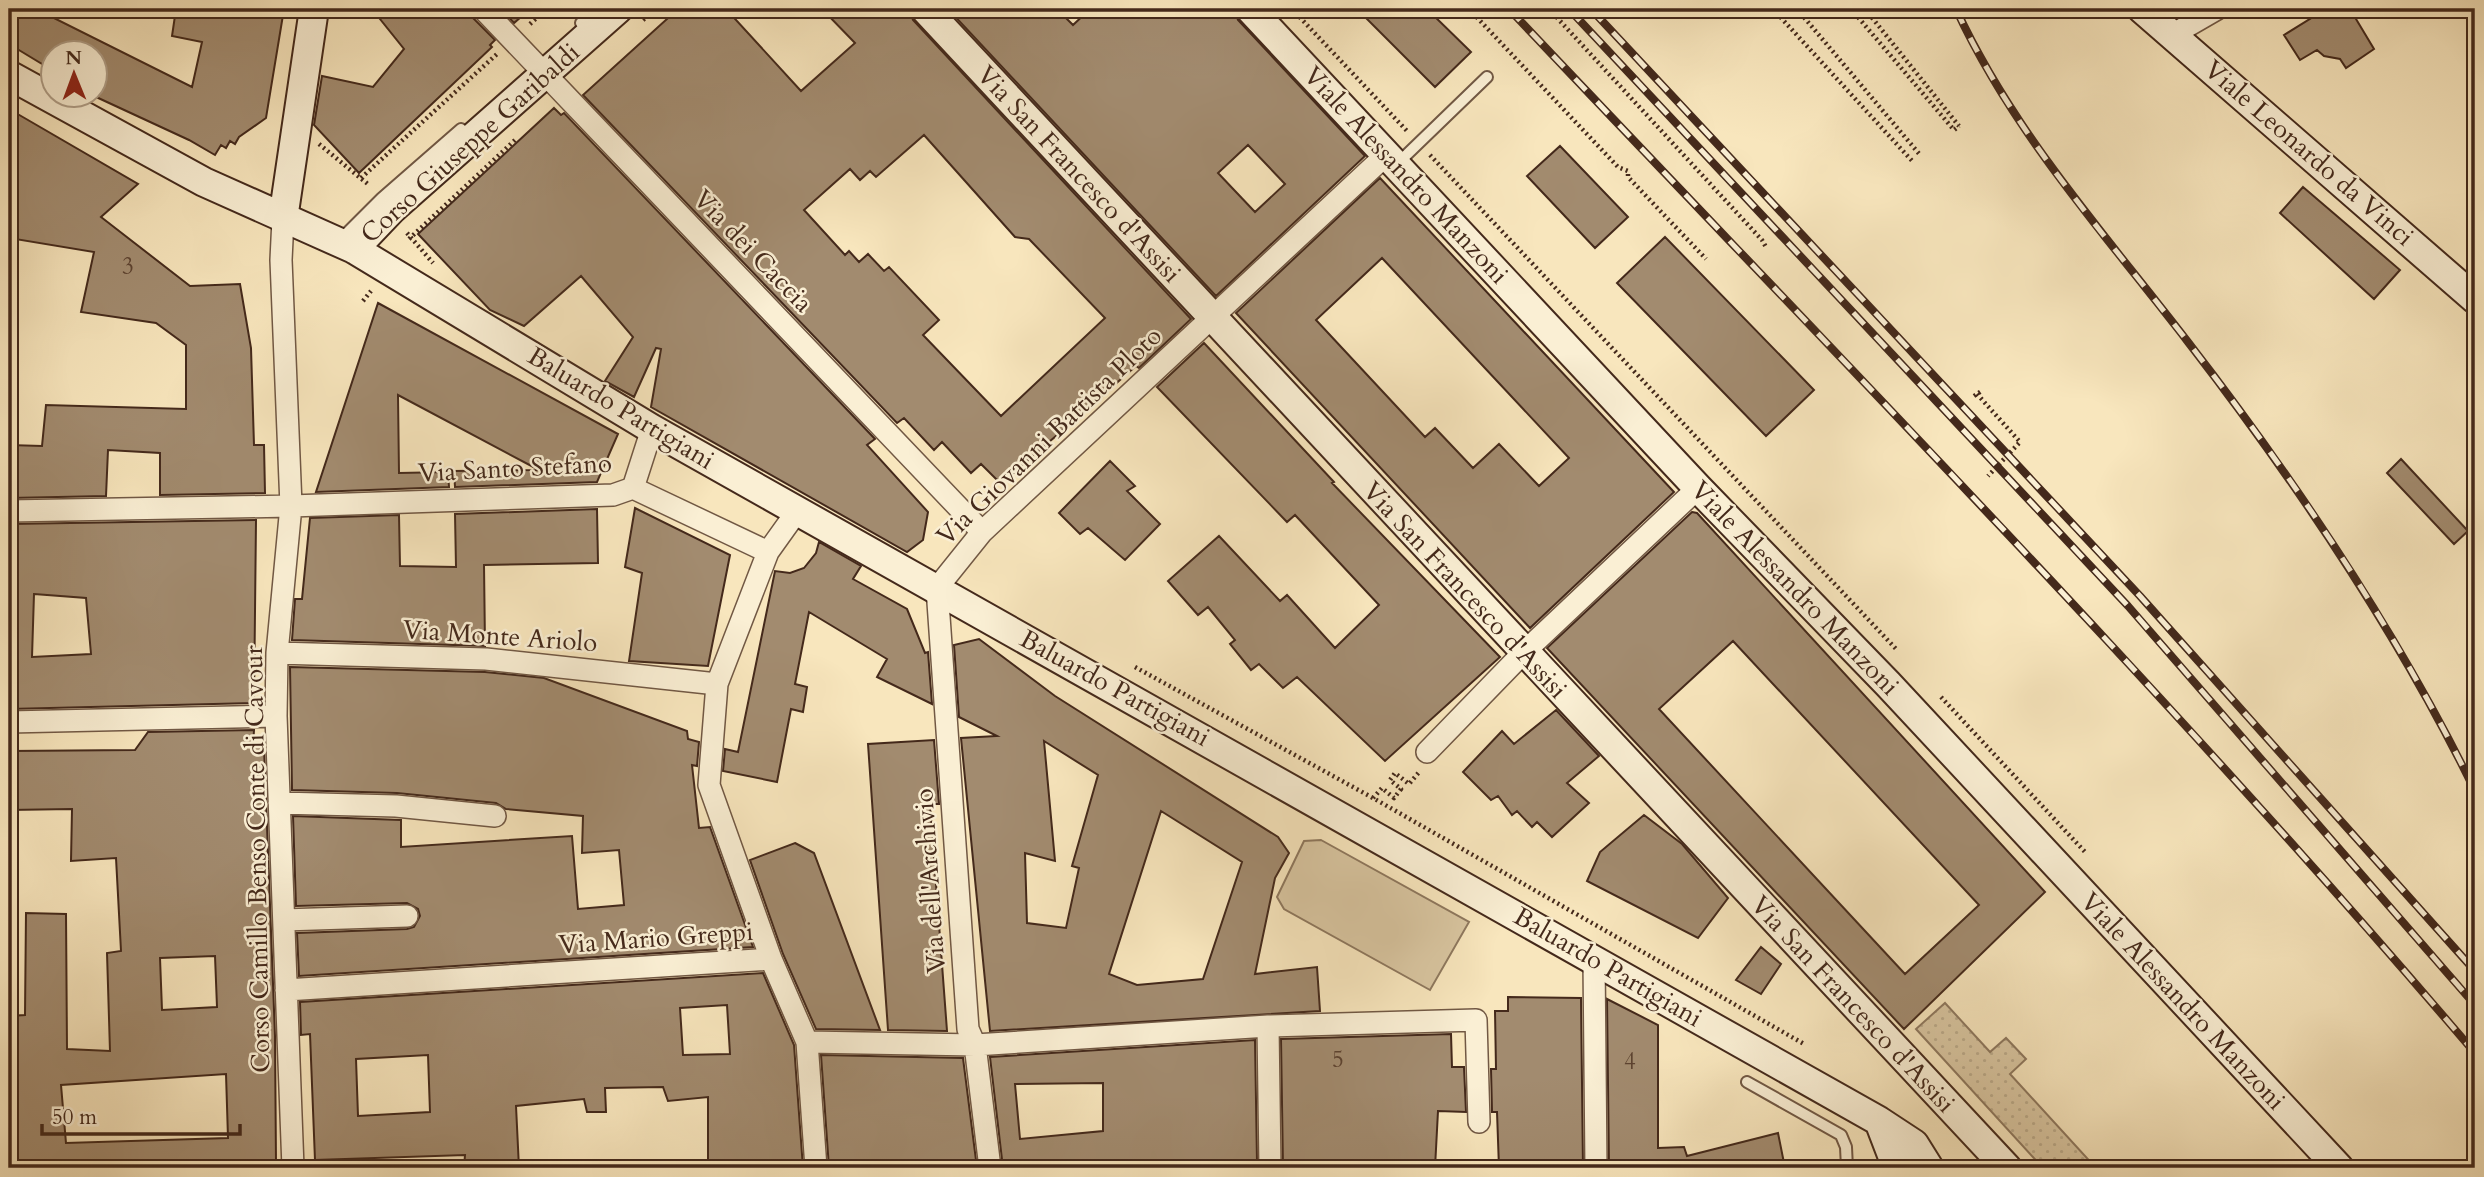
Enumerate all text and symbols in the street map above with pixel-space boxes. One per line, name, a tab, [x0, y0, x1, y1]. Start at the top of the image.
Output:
street label: Corso Giuseppe Garibaldi	[353, 35, 587, 251]
north arrow	[38, 38, 108, 108]
text: N	[65, 45, 83, 71]
street label: Viale Leonardo da Vinci	[2197, 52, 2421, 254]
street label: Via San Francesco d'Assisi	[969, 58, 1189, 290]
street label: Viale Alessandro Manzoni	[1296, 58, 1516, 292]
street label: Via dei Caccia	[686, 182, 820, 320]
house number: 3	[122, 251, 134, 282]
street label: Via Giovanni Battista Ploto	[929, 319, 1169, 553]
street label: Baluardo Partigiani	[521, 338, 721, 478]
street label: Via Santo Stefano	[417, 445, 613, 491]
street label: Viale Alessandro Manzoni	[1683, 473, 1907, 703]
street label: Via San Francesco d'Assisi	[1355, 474, 1575, 706]
street label: Via Monte Ariolo	[402, 612, 598, 660]
street label: Baluardo Partigiani	[1014, 621, 1216, 755]
street label: Corso Camillo Benso Conte di Cavour	[236, 644, 278, 1073]
street label: Via dell'Archivio	[906, 787, 954, 975]
street label: Viale Alessandro Manzoni	[2073, 884, 2293, 1118]
street label: Via San Francesco d'Assisi	[1743, 888, 1963, 1120]
street label: Baluardo Partigiani	[1507, 899, 1709, 1035]
street label: Via Mario Greppi	[557, 914, 755, 962]
house number: 5	[1332, 1044, 1344, 1075]
house number: 4	[1624, 1046, 1636, 1077]
scale bar	[42, 1093, 240, 1137]
text: 50 m	[52, 1103, 97, 1132]

